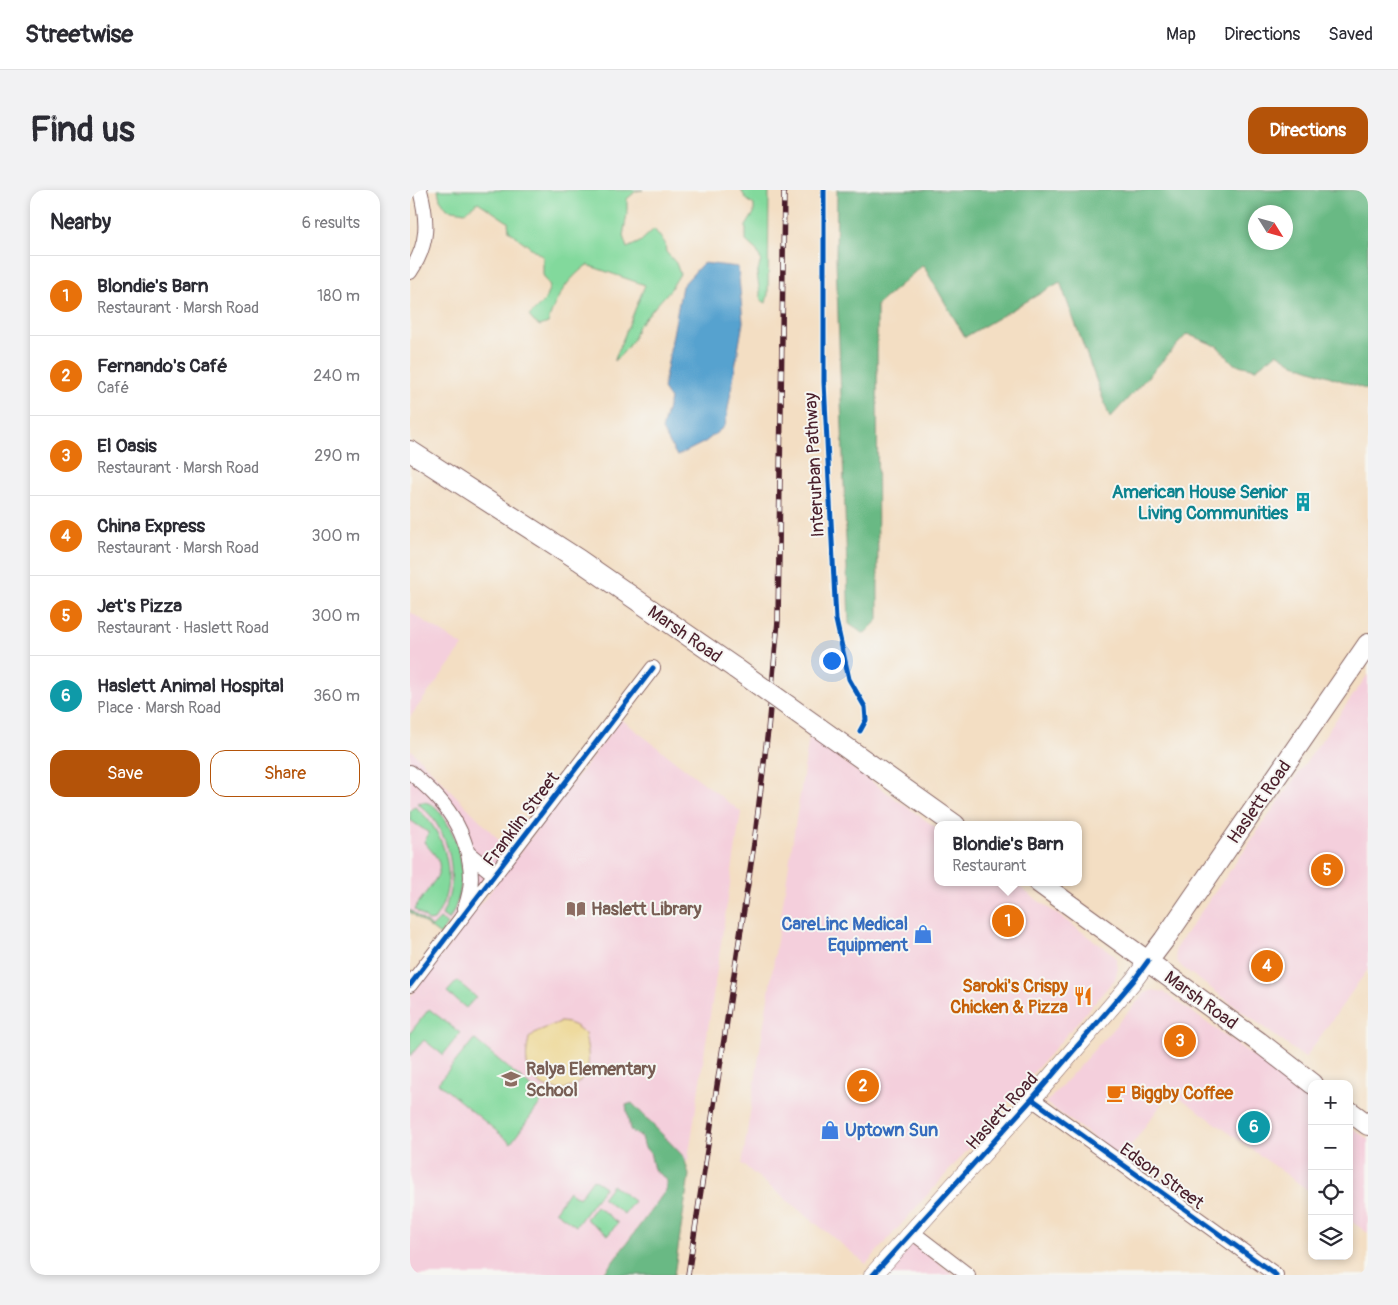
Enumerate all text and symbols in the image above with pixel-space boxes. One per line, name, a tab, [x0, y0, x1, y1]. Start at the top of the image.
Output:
text: Streetwise	[25, 20, 133, 49]
text: Map	[1166, 23, 1196, 46]
text: Directions	[1224, 23, 1300, 46]
text: Saved	[1328, 23, 1373, 46]
button: Directions	[1248, 107, 1368, 154]
text: Find us	[30, 108, 135, 152]
north arrow	[1248, 205, 1293, 250]
text: Nearby	[50, 209, 111, 236]
text: 6 results	[302, 213, 360, 233]
text: Blondie's Barn	[97, 274, 209, 298]
text: 1	[63, 286, 69, 306]
text: 180 m	[317, 286, 360, 306]
text: Restaurant · Marsh Road	[97, 298, 259, 318]
text: Fernando's Café	[97, 354, 228, 378]
text: 2	[62, 366, 70, 386]
text: 240 m	[313, 366, 360, 386]
text: Café	[97, 378, 129, 398]
street label: Interurban Pathway	[799, 392, 830, 538]
text: El Oasis	[97, 434, 157, 458]
text: 3	[62, 446, 70, 466]
text: 290 m	[314, 446, 360, 466]
text: Restaurant · Marsh Road	[97, 458, 259, 478]
place label: American House Senior Living Communities	[1112, 481, 1289, 525]
building icon: American House Senior Living Communities	[1292, 491, 1314, 513]
text: China Express	[97, 514, 205, 538]
text: 4	[61, 526, 71, 546]
text: 300 m	[312, 526, 360, 546]
text: Restaurant · Marsh Road	[97, 538, 259, 558]
text: Jet's Pizza	[97, 594, 182, 618]
street label: Marsh Road	[643, 600, 726, 668]
text: 5	[62, 606, 70, 626]
text: 300 m	[312, 606, 360, 626]
text: Restaurant · Haslett Road	[97, 618, 269, 638]
your location	[819, 648, 845, 674]
text: Haslett Animal Hospital	[97, 674, 284, 698]
text: 6	[61, 686, 71, 706]
text: 360 m	[313, 686, 360, 706]
text: Place · Marsh Road	[97, 698, 221, 718]
button: Save	[50, 750, 200, 797]
button: Share	[210, 750, 360, 797]
street label: Haslett Road	[1222, 756, 1297, 848]
street label: Franklin Street	[478, 767, 565, 871]
popup	[934, 821, 1082, 886]
text: Blondie's Barn	[952, 832, 1064, 856]
pin: 5	[1311, 851, 1343, 889]
text: Restaurant	[952, 856, 1026, 876]
library icon: Haslett Library	[565, 898, 587, 920]
place label: Haslett Library	[591, 898, 702, 921]
pin: 1	[992, 902, 1024, 940]
place label: CareLinc Medical Equipment	[782, 913, 909, 957]
shop icon: CareLinc Medical Equipment	[912, 923, 934, 945]
pin: 4	[1251, 947, 1283, 985]
street label: Marsh Road	[1159, 966, 1242, 1035]
place label: Saroki's Crispy Chicken & Pizza	[950, 975, 1069, 1019]
restaurant icon: Saroki's Crispy Chicken & Pizza	[1072, 985, 1094, 1007]
pin: 3	[1164, 1022, 1196, 1060]
place label: Ralya Elementary School	[526, 1058, 656, 1102]
pin: 2	[847, 1067, 879, 1105]
school or university icon: Ralya Elementary School	[500, 1068, 522, 1090]
street label: Haslett Road	[961, 1068, 1043, 1155]
map controls	[1308, 1080, 1353, 1260]
button: +	[1308, 1080, 1353, 1125]
cafe icon: Biggby Coffee	[1105, 1082, 1127, 1104]
place label: Biggby Coffee	[1131, 1082, 1234, 1105]
pin: 6	[1238, 1108, 1270, 1146]
shop icon: Uptown Sun	[819, 1119, 841, 1141]
place label: Uptown Sun	[845, 1119, 938, 1142]
button: −	[1308, 1125, 1353, 1170]
street label: Edson Street	[1115, 1138, 1209, 1215]
button: locate	[1308, 1170, 1353, 1215]
button: layers	[1308, 1215, 1353, 1260]

